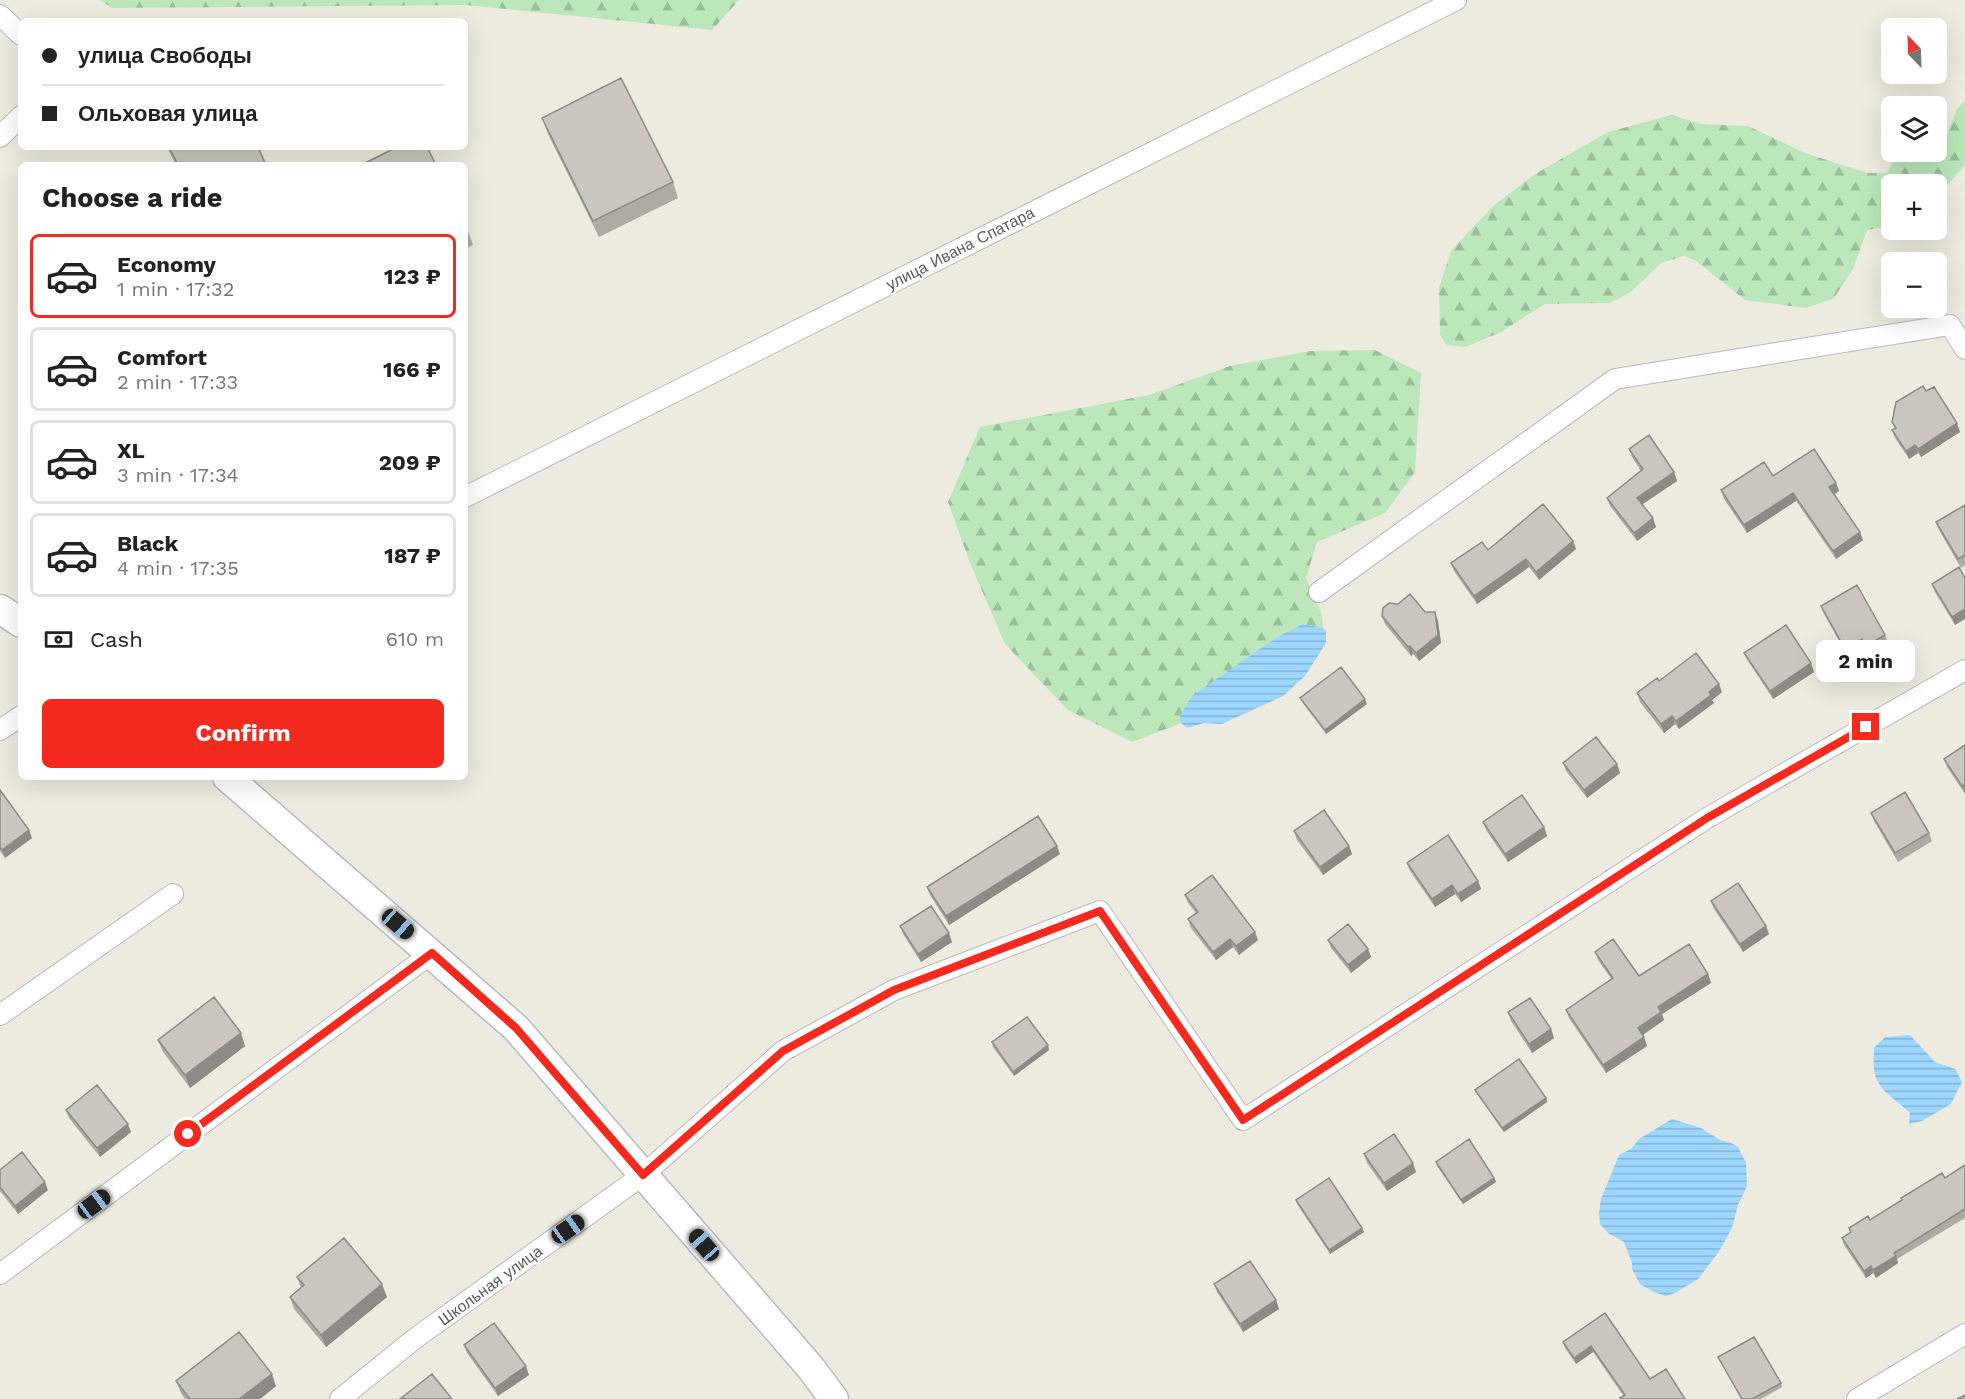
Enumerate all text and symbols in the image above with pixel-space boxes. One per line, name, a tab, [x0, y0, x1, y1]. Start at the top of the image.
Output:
north arrow	[1881, 18, 1947, 84]
map controls	[1881, 18, 1947, 318]
text: улица Свободы	[78, 43, 252, 68]
button: layers	[1881, 96, 1947, 162]
text: Ольховая улица	[78, 101, 258, 126]
button: +	[1881, 174, 1947, 240]
text: Choose a ride	[42, 182, 222, 214]
street label: улица Ивана Спатара	[883, 203, 1038, 294]
icon: car	[45, 249, 99, 303]
text: Economy	[117, 252, 216, 277]
button: −	[1881, 252, 1947, 318]
text: 123 ₽	[384, 264, 441, 289]
text: 1 min · 17:32	[117, 277, 234, 301]
icon: car	[45, 342, 99, 396]
text: Comfort	[117, 345, 207, 370]
text: 166 ₽	[383, 357, 441, 382]
text: 2 min · 17:33	[117, 370, 238, 394]
icon: car	[45, 435, 99, 489]
text: XL	[117, 438, 145, 463]
text: 209 ₽	[379, 450, 441, 475]
text: 3 min · 17:34	[117, 463, 239, 487]
icon: car	[45, 528, 99, 582]
text: Black	[117, 531, 178, 556]
text: 187 ₽	[384, 543, 441, 568]
text: 4 min · 17:35	[117, 556, 239, 580]
icon: cash	[42, 623, 75, 656]
text: Cash	[90, 627, 143, 652]
text: 610 m	[386, 627, 444, 651]
callout: 2 min	[1816, 640, 1916, 682]
text: 2 min	[1838, 649, 1893, 673]
button: Confirm	[42, 699, 444, 768]
route end	[1852, 713, 1879, 740]
car	[379, 905, 417, 943]
route start	[174, 1120, 201, 1147]
car	[74, 1186, 114, 1222]
car	[548, 1211, 588, 1247]
car	[685, 1226, 723, 1264]
street label: Школьная улица	[435, 1241, 546, 1330]

